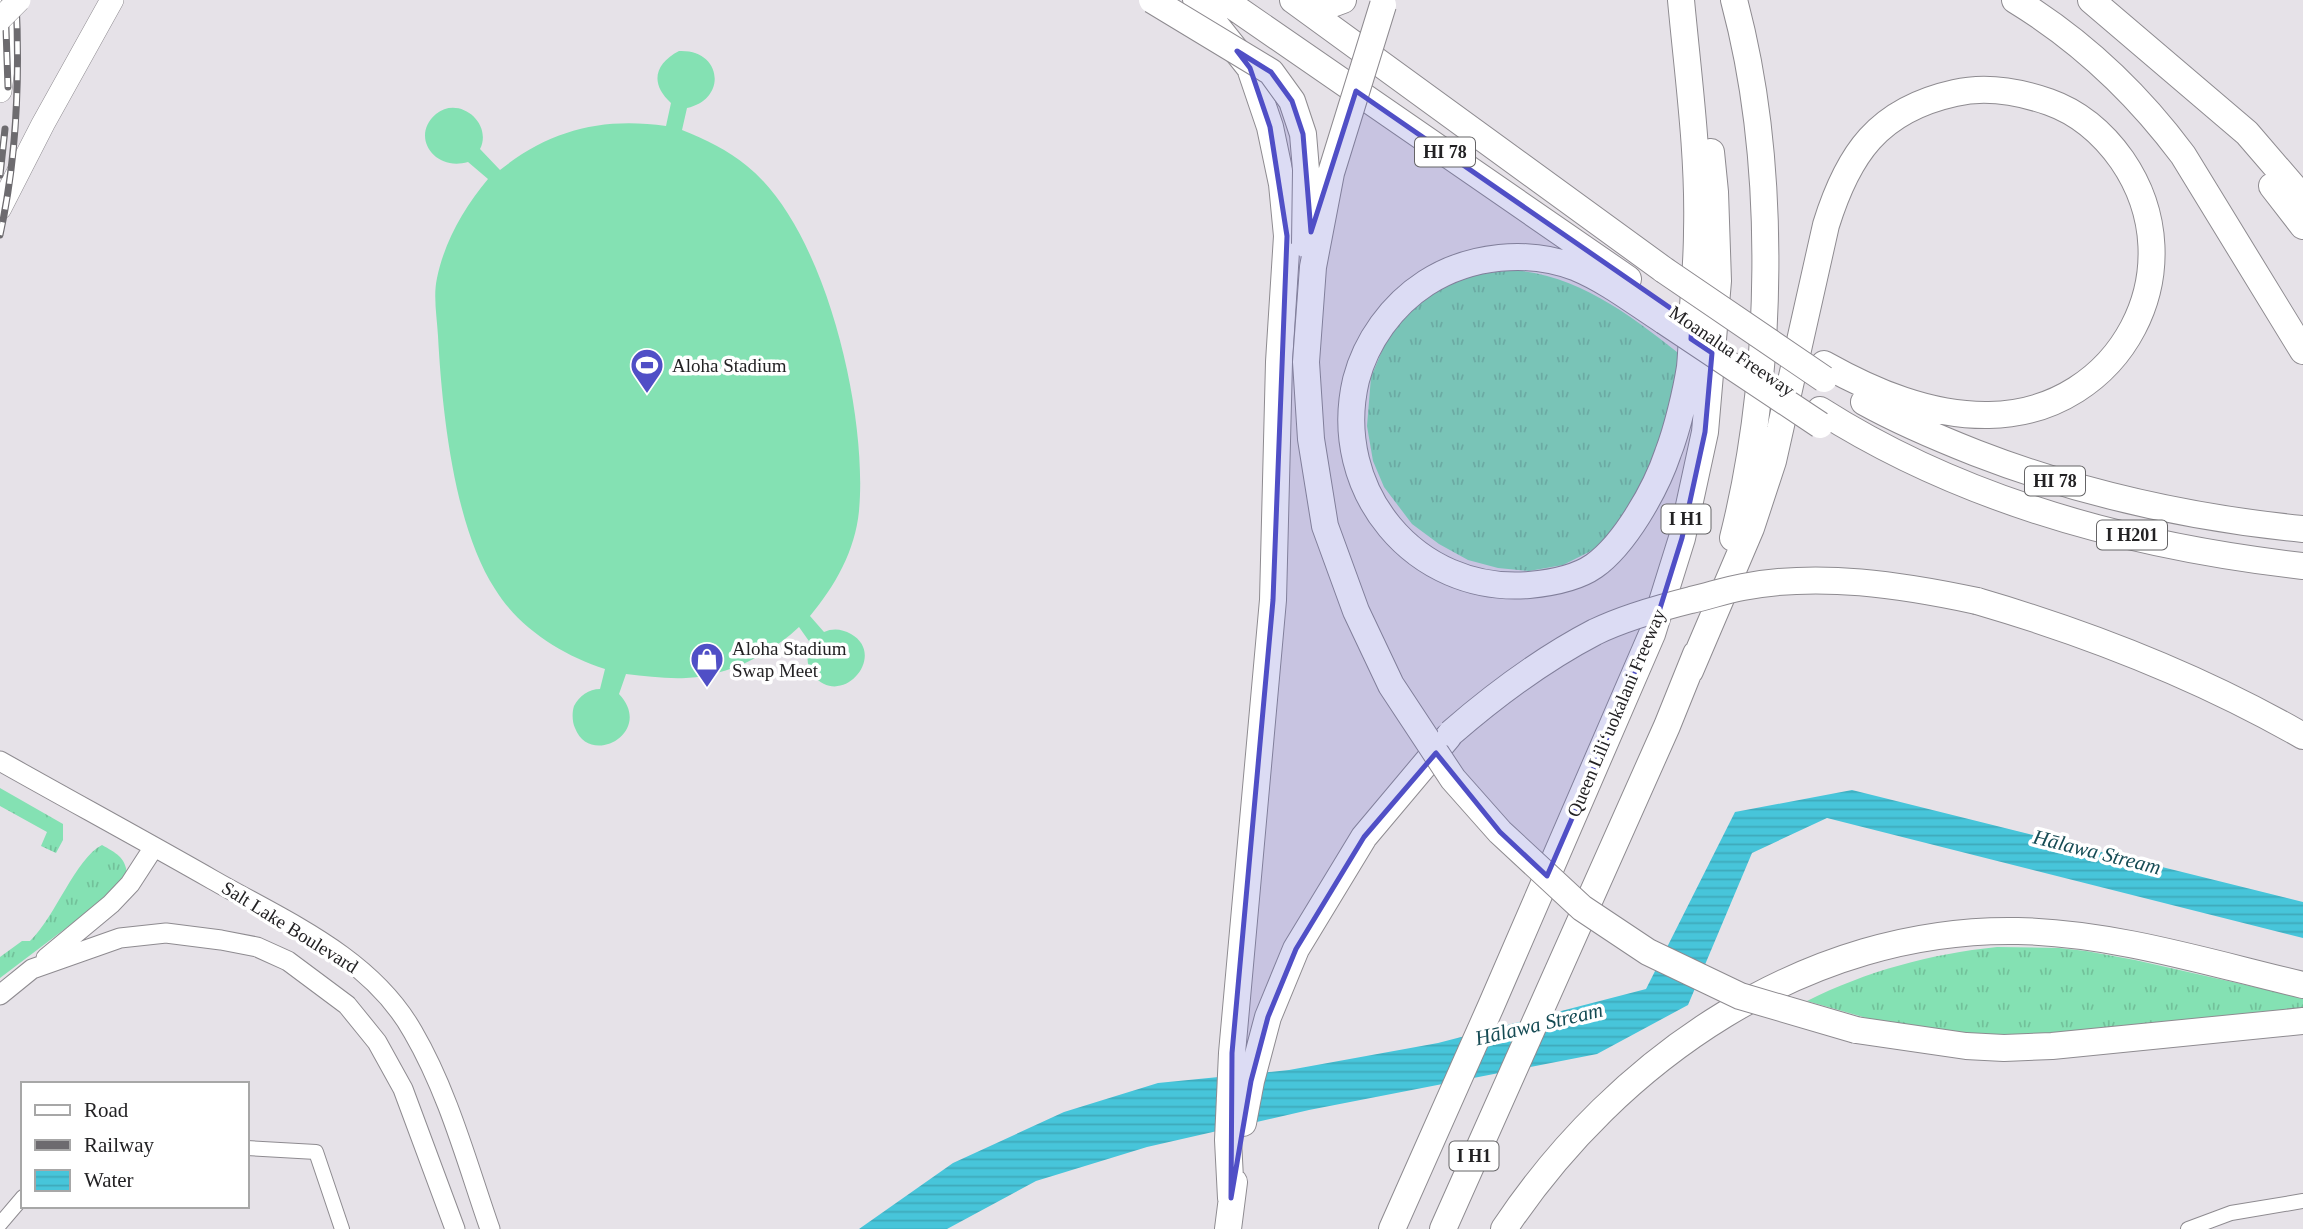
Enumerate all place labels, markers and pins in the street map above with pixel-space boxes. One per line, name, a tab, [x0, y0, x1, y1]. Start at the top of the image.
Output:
sports icon: Aloha Stadium	[628, 346, 666, 395]
place label: Aloha Stadium	[672, 355, 787, 376]
place label: Aloha Stadium Swap Meet	[732, 638, 847, 681]
shop icon: Aloha Stadium Swap Meet	[688, 640, 726, 689]

